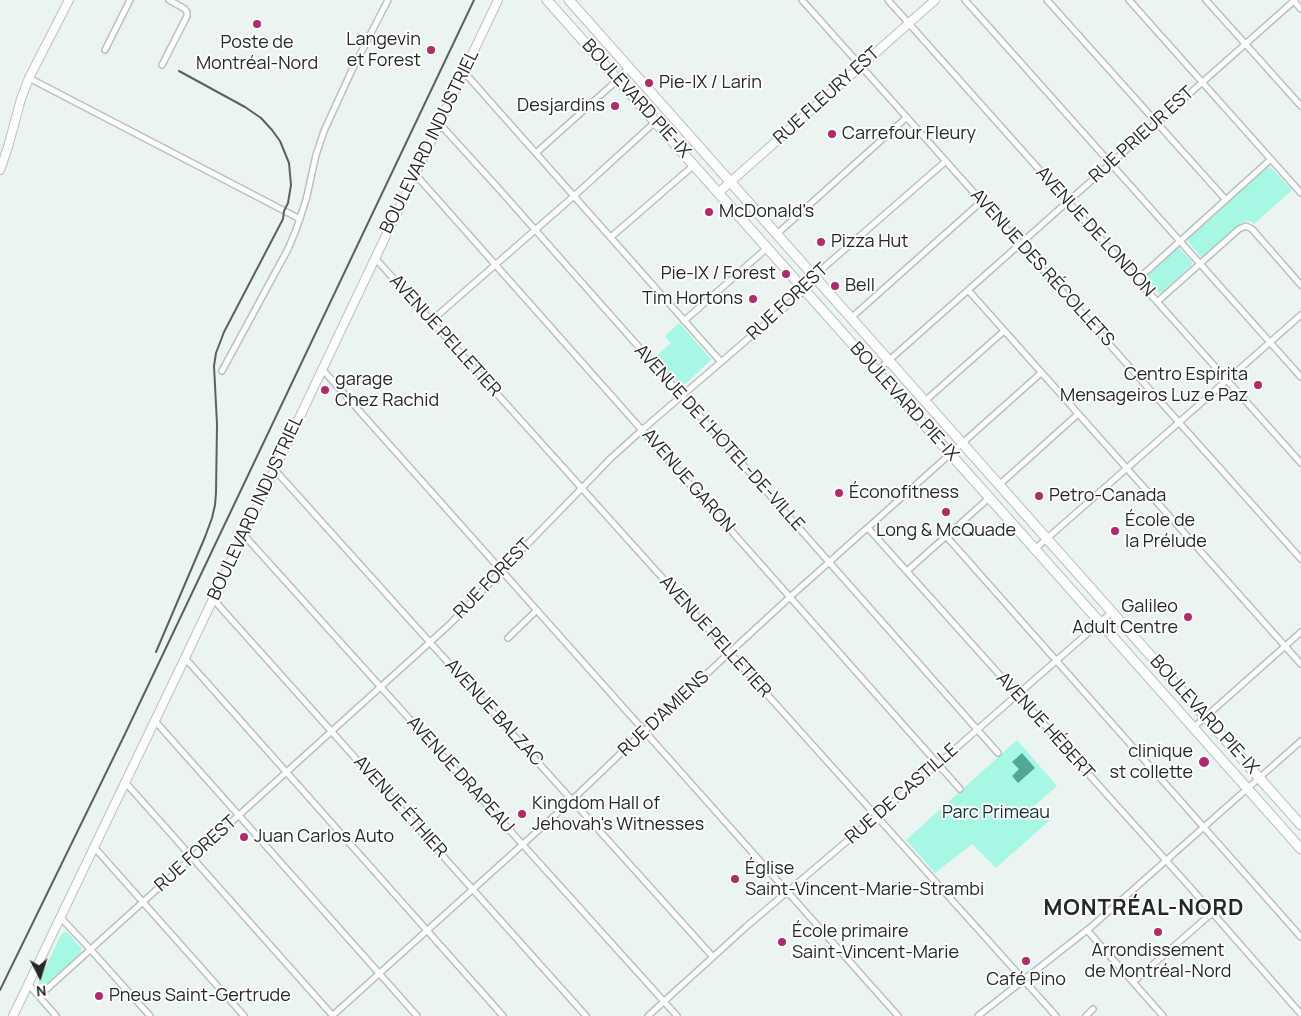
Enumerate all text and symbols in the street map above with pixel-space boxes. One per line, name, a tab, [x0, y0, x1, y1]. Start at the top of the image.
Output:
marker: Poste de Montréal-Nord	[251, 18, 263, 30]
place label: Langevin et Forest	[346, 29, 421, 72]
place label: Poste de Montréal-Nord	[196, 32, 318, 74]
street label: BOULEVARD PIE-IX	[577, 35, 695, 163]
street label: RUE FLEURY EST	[769, 43, 885, 149]
marker: Langevin et Forest	[425, 44, 437, 56]
street label: BOULEVARD INDUSTRIEL	[376, 47, 484, 237]
place label: Pie-IX / Larin	[659, 72, 762, 94]
marker: Pie-IX / Larin	[643, 77, 655, 89]
street label: RUE PRIEUR EST	[1085, 82, 1199, 188]
place label: Desjardins	[517, 95, 605, 117]
marker: Desjardins	[609, 100, 621, 112]
place label: Carrefour Fleury	[842, 123, 976, 145]
marker: Carrefour Fleury	[826, 128, 838, 140]
street label: AVENUE DE LONDON	[1031, 162, 1159, 302]
street label: AVENUE DES RÉCOLLETS	[966, 185, 1118, 351]
place label: McDonald's	[719, 201, 814, 223]
marker: McDonald's	[703, 206, 715, 218]
place label: Pizza Hut	[831, 231, 908, 253]
marker: Pizza Hut	[815, 236, 827, 248]
street label: RUE FOREST	[743, 259, 833, 345]
place label: Pie-IX / Forest	[661, 263, 776, 285]
marker: Pie-IX / Forest	[780, 268, 792, 280]
street label: AVENUE PELLETIER	[385, 271, 505, 401]
place label: Bell	[845, 275, 875, 297]
marker: Bell	[829, 280, 841, 292]
place label: Tim Hortons	[642, 288, 743, 310]
marker: Tim Hortons	[747, 293, 759, 305]
street label: BOULEVARD PIE-IX	[845, 338, 963, 466]
street label: AVENUE DE L'HOTEL-DE-VILLE	[630, 340, 808, 536]
place label: Centro Espírita Mensageiros Luz e Paz	[1060, 364, 1248, 406]
place label: garage Chez Rachid	[335, 369, 439, 412]
marker: Centro Espírita Mensageiros Luz e Paz	[1252, 379, 1264, 391]
marker: garage Chez Rachid	[319, 384, 331, 396]
street label: BOULEVARD INDUSTRIEL	[204, 412, 308, 604]
street label: AVENUE GARON	[637, 425, 739, 537]
place label: Éconofitness	[849, 482, 959, 504]
place label: Petro-Canada	[1049, 485, 1166, 507]
marker: Éconofitness	[833, 487, 845, 499]
marker: Petro-Canada	[1033, 490, 1045, 502]
marker: Long & McQuade	[940, 506, 952, 518]
place label: École de la Prélude	[1125, 510, 1207, 552]
place label: Long & McQuade	[876, 520, 1016, 542]
marker: École de la Prélude	[1109, 525, 1121, 537]
street label: RUE FOREST	[449, 534, 537, 624]
street label: AVENUE PELLETIER	[655, 572, 775, 702]
place label: Galileo Adult Centre	[1072, 596, 1178, 638]
marker: Galileo Adult Centre	[1182, 611, 1194, 623]
street label: BOULEVARD PIE-IX	[1145, 651, 1263, 779]
street label: AVENUE BALZAC	[440, 655, 548, 771]
street label: RUE D'AMIENS	[614, 667, 714, 761]
street label: AVENUE HÉBERT	[991, 668, 1099, 784]
street label: AVENUE DRAPEAU	[402, 712, 518, 838]
street label: RUE DE CASTILLE	[841, 739, 963, 849]
place label: clinique st collette	[1110, 741, 1193, 784]
street label: AVENUE ÉTHIER	[349, 752, 451, 862]
marker: clinique st collette	[1197, 755, 1211, 769]
place label: Kingdom Hall of Jehovah's Witnesses	[532, 793, 704, 836]
park label: Parc Primeau	[942, 802, 1050, 824]
marker: Kingdom Hall of Jehovah's Witnesses	[516, 808, 528, 820]
street label: RUE FOREST	[151, 812, 241, 896]
place label: Juan Carlos Auto	[254, 826, 394, 848]
marker: Juan Carlos Auto	[238, 831, 250, 843]
place label: Église Saint-Vincent-Marie-Strambi	[745, 858, 984, 901]
marker: Église Saint-Vincent-Marie-Strambi	[729, 873, 741, 885]
district label: MONTRÉAL-NORD	[1041, 896, 1247, 922]
place label: École primaire Saint-Vincent-Marie	[792, 921, 959, 964]
marker: Arrondissement de Montréal-Nord	[1152, 926, 1164, 938]
marker: École primaire Saint-Vincent-Marie	[776, 936, 788, 948]
place label: Arrondissement de Montréal-Nord	[1085, 940, 1231, 982]
north arrow	[15, 951, 65, 1001]
marker: Café Pino	[1020, 955, 1032, 967]
place label: Café Pino	[986, 969, 1066, 991]
text: N	[36, 982, 47, 1001]
place label: Pneus Saint-Gertrude	[109, 985, 291, 1007]
marker: Pneus Saint-Gertrude	[93, 990, 105, 1002]

